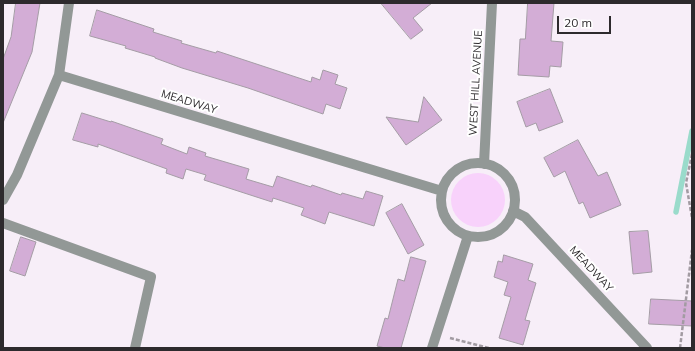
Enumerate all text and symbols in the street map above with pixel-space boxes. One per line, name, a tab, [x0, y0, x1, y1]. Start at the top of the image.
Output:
scale bar	[559, 8, 613, 34]
text: 20 m	[564, 15, 592, 30]
street label: WEST HILL AVENUE	[467, 30, 485, 136]
street label: MEADWAY	[160, 87, 218, 117]
street label: MEADWAY	[567, 243, 615, 295]

